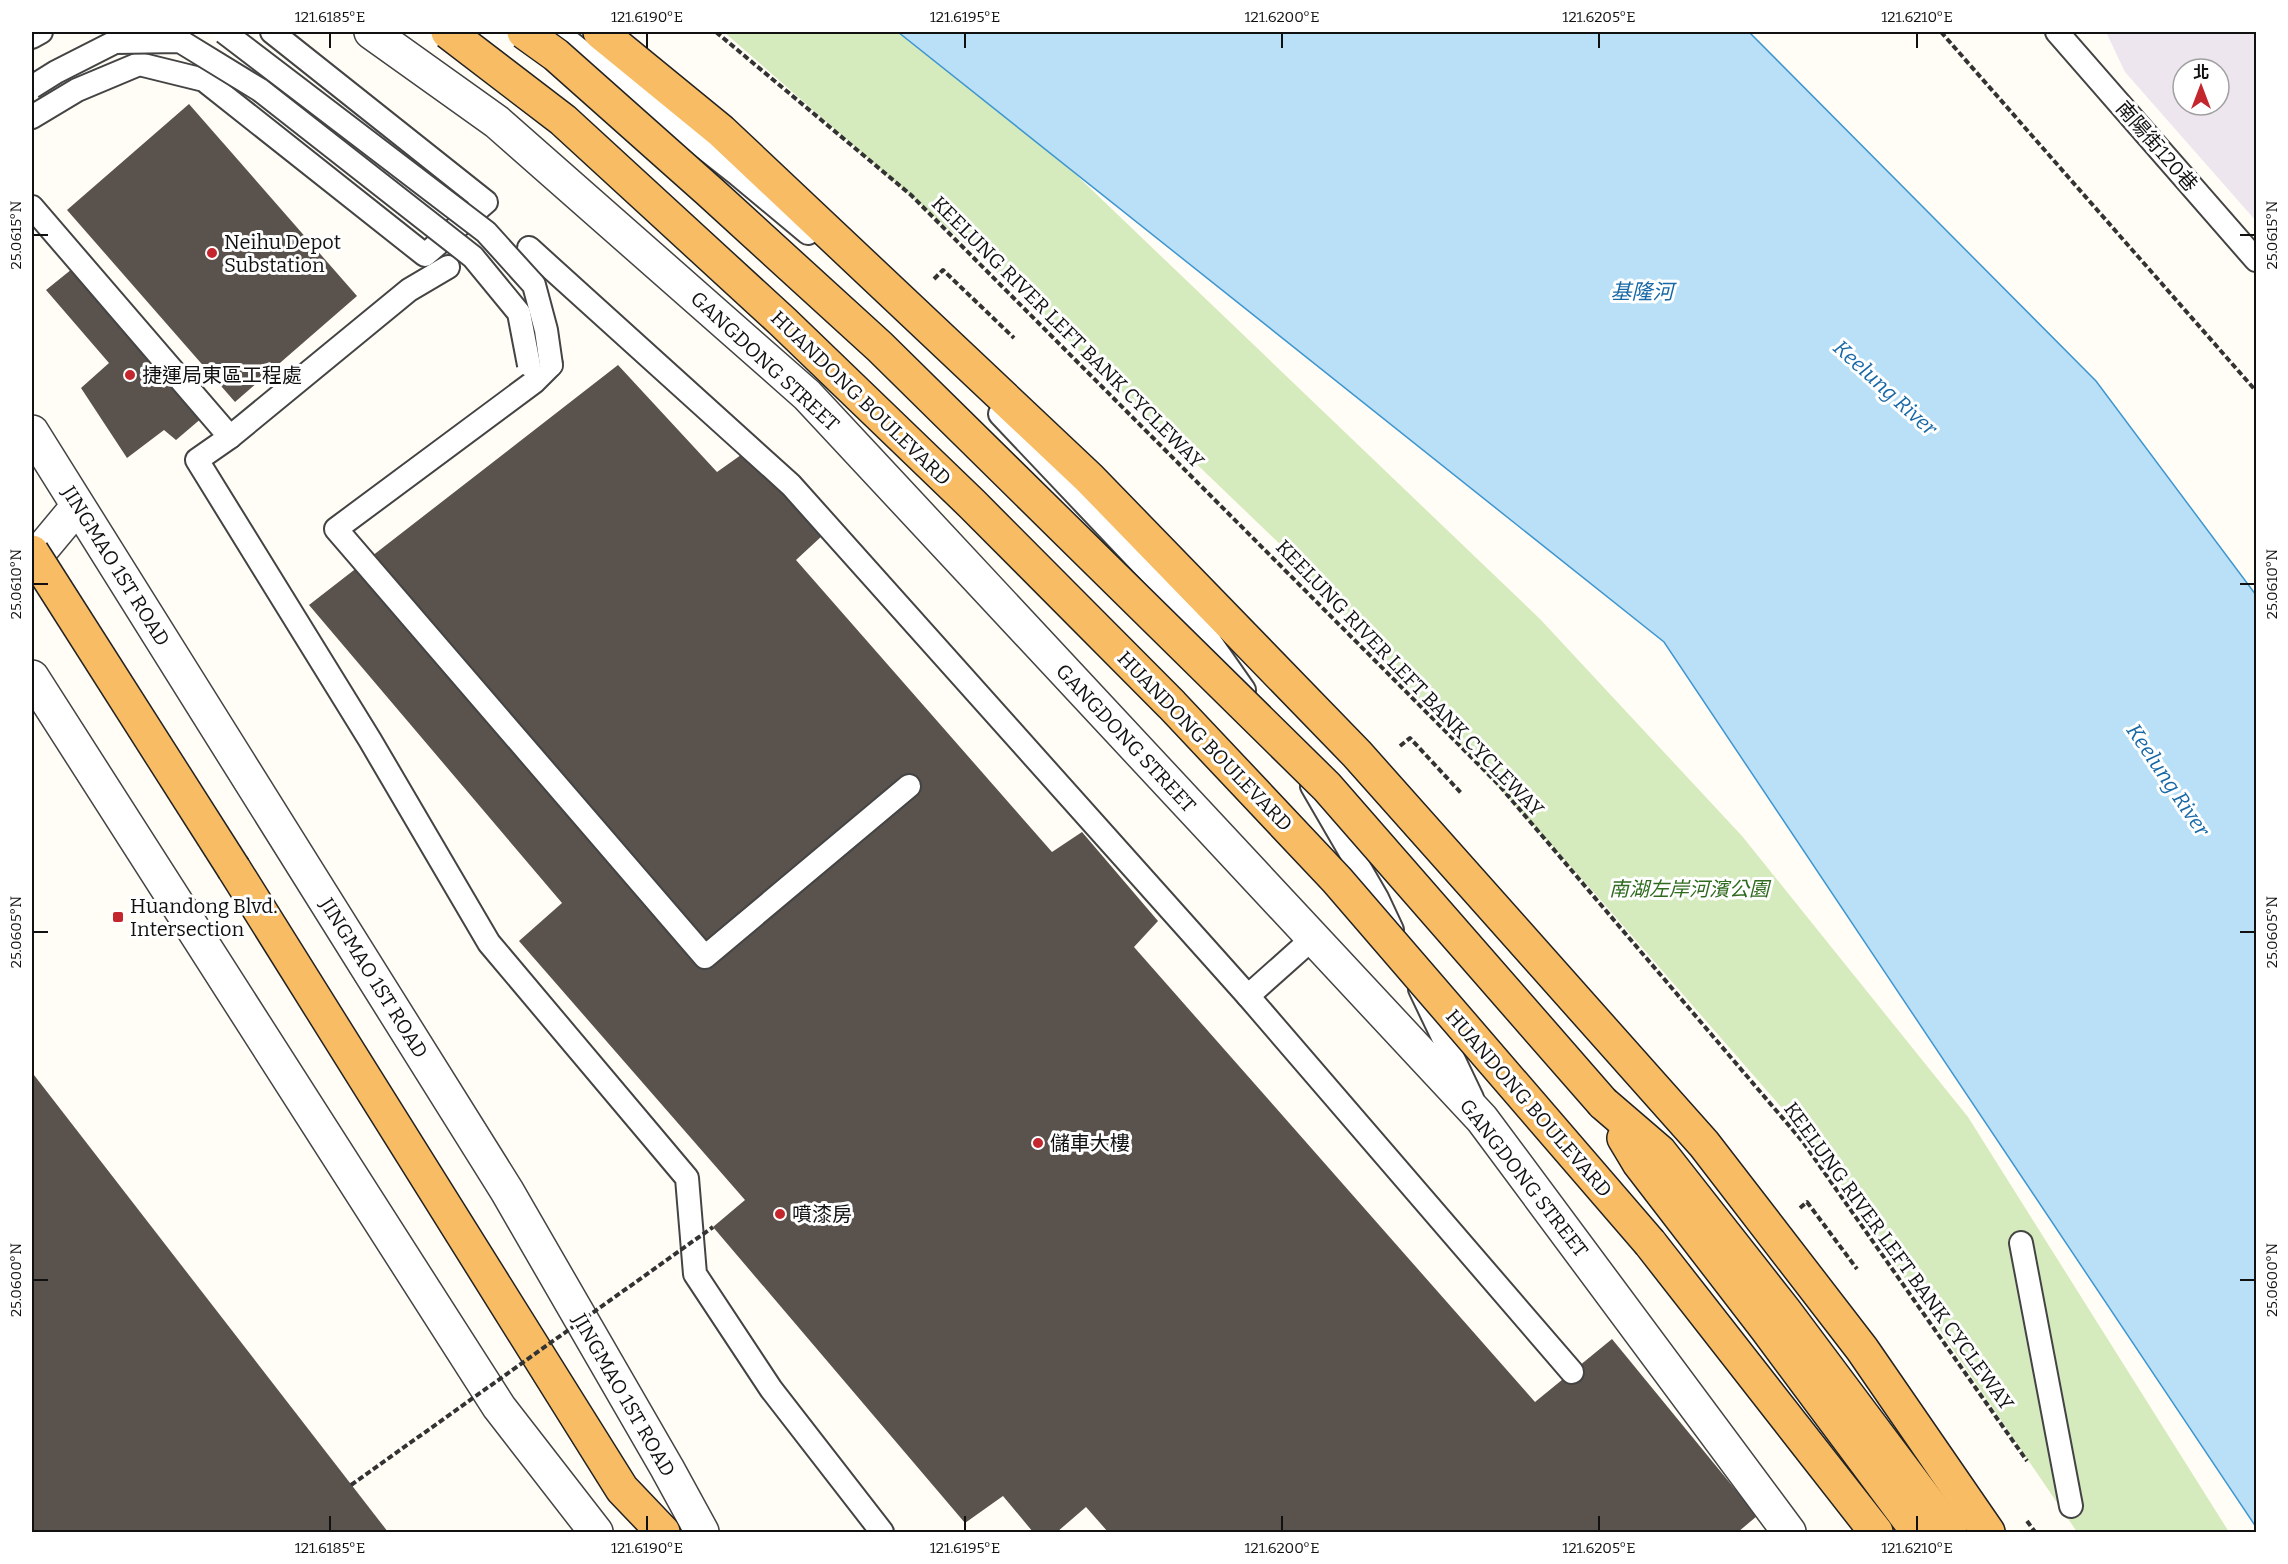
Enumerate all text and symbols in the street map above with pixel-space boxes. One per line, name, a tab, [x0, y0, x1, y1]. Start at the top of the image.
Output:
text: 121.6185°E	[295, 8, 365, 26]
text: 121.6190°E	[611, 8, 683, 26]
text: 121.6195°E	[930, 8, 1000, 26]
text: 121.6200°E	[1245, 8, 1319, 26]
text: 121.6205°E	[1562, 8, 1636, 26]
text: 121.6210°E	[1881, 8, 1953, 26]
north arrow	[2171, 57, 2231, 117]
text: 北	[2193, 63, 2209, 82]
street label: 南陽街120巷	[2111, 96, 2203, 196]
street label: KEELUNG RIVER LEFT BANK CYCLEWAY	[927, 191, 1209, 473]
text: 25.0615°N	[7, 200, 25, 269]
text: 25.0615°N	[2263, 200, 2281, 269]
place label: Neihu Depot Substation	[224, 230, 341, 277]
marker: Neihu Depot Substation	[205, 246, 219, 260]
water label: 基隆河	[1611, 279, 1677, 305]
street label: GANGDONG STREET	[686, 286, 844, 436]
street label: HUANDONG BOULEVARD	[766, 306, 956, 490]
water label: Keelung River	[1828, 335, 1943, 442]
place label: 捷運局東區工程處	[142, 363, 302, 387]
marker: 捷運局東區工程處	[123, 368, 137, 382]
street label: JINGMAO 1ST ROAD	[56, 481, 175, 650]
street label: KEELUNG RIVER LEFT BANK CYCLEWAY	[1271, 535, 1549, 821]
text: 25.0610°N	[7, 549, 25, 619]
text: 25.0610°N	[2263, 549, 2281, 619]
street label: HUANDONG BOULEVARD	[1113, 646, 1297, 836]
street label: GANGDONG STREET	[1051, 659, 1201, 817]
water label: Keelung River	[2121, 719, 2216, 843]
park label: 南湖左岸河濱公園	[1609, 877, 1772, 901]
street label: JINGMAO 1ST ROAD	[314, 893, 433, 1062]
place label: Huandong Blvd. Intersection	[130, 894, 277, 941]
text: 25.0605°N	[7, 896, 25, 968]
text: 25.0605°N	[2263, 896, 2281, 968]
marker: Huandong Blvd. Intersection	[111, 910, 125, 924]
street label: HUANDONG BOULEVARD	[1441, 1004, 1617, 1202]
street label: GANGDONG STREET	[1455, 1094, 1593, 1262]
street label: KEELUNG RIVER LEFT BANK CYCLEWAY	[1779, 1097, 2019, 1415]
place label: 儲車大樓	[1050, 1131, 1130, 1155]
marker: 儲車大樓	[1031, 1136, 1045, 1150]
place label: 噴漆房	[792, 1202, 852, 1226]
marker: 噴漆房	[773, 1207, 787, 1221]
text: 25.0600°N	[7, 1243, 25, 1317]
text: 25.0600°N	[2263, 1243, 2281, 1317]
street label: JINGMAO 1ST ROAD	[567, 1308, 680, 1481]
text: 121.6185°E	[295, 1539, 365, 1557]
text: 121.6190°E	[611, 1539, 683, 1557]
text: 121.6195°E	[930, 1539, 1000, 1557]
text: 121.6200°E	[1245, 1539, 1319, 1557]
text: 121.6205°E	[1562, 1539, 1636, 1557]
text: 121.6210°E	[1881, 1539, 1953, 1557]

